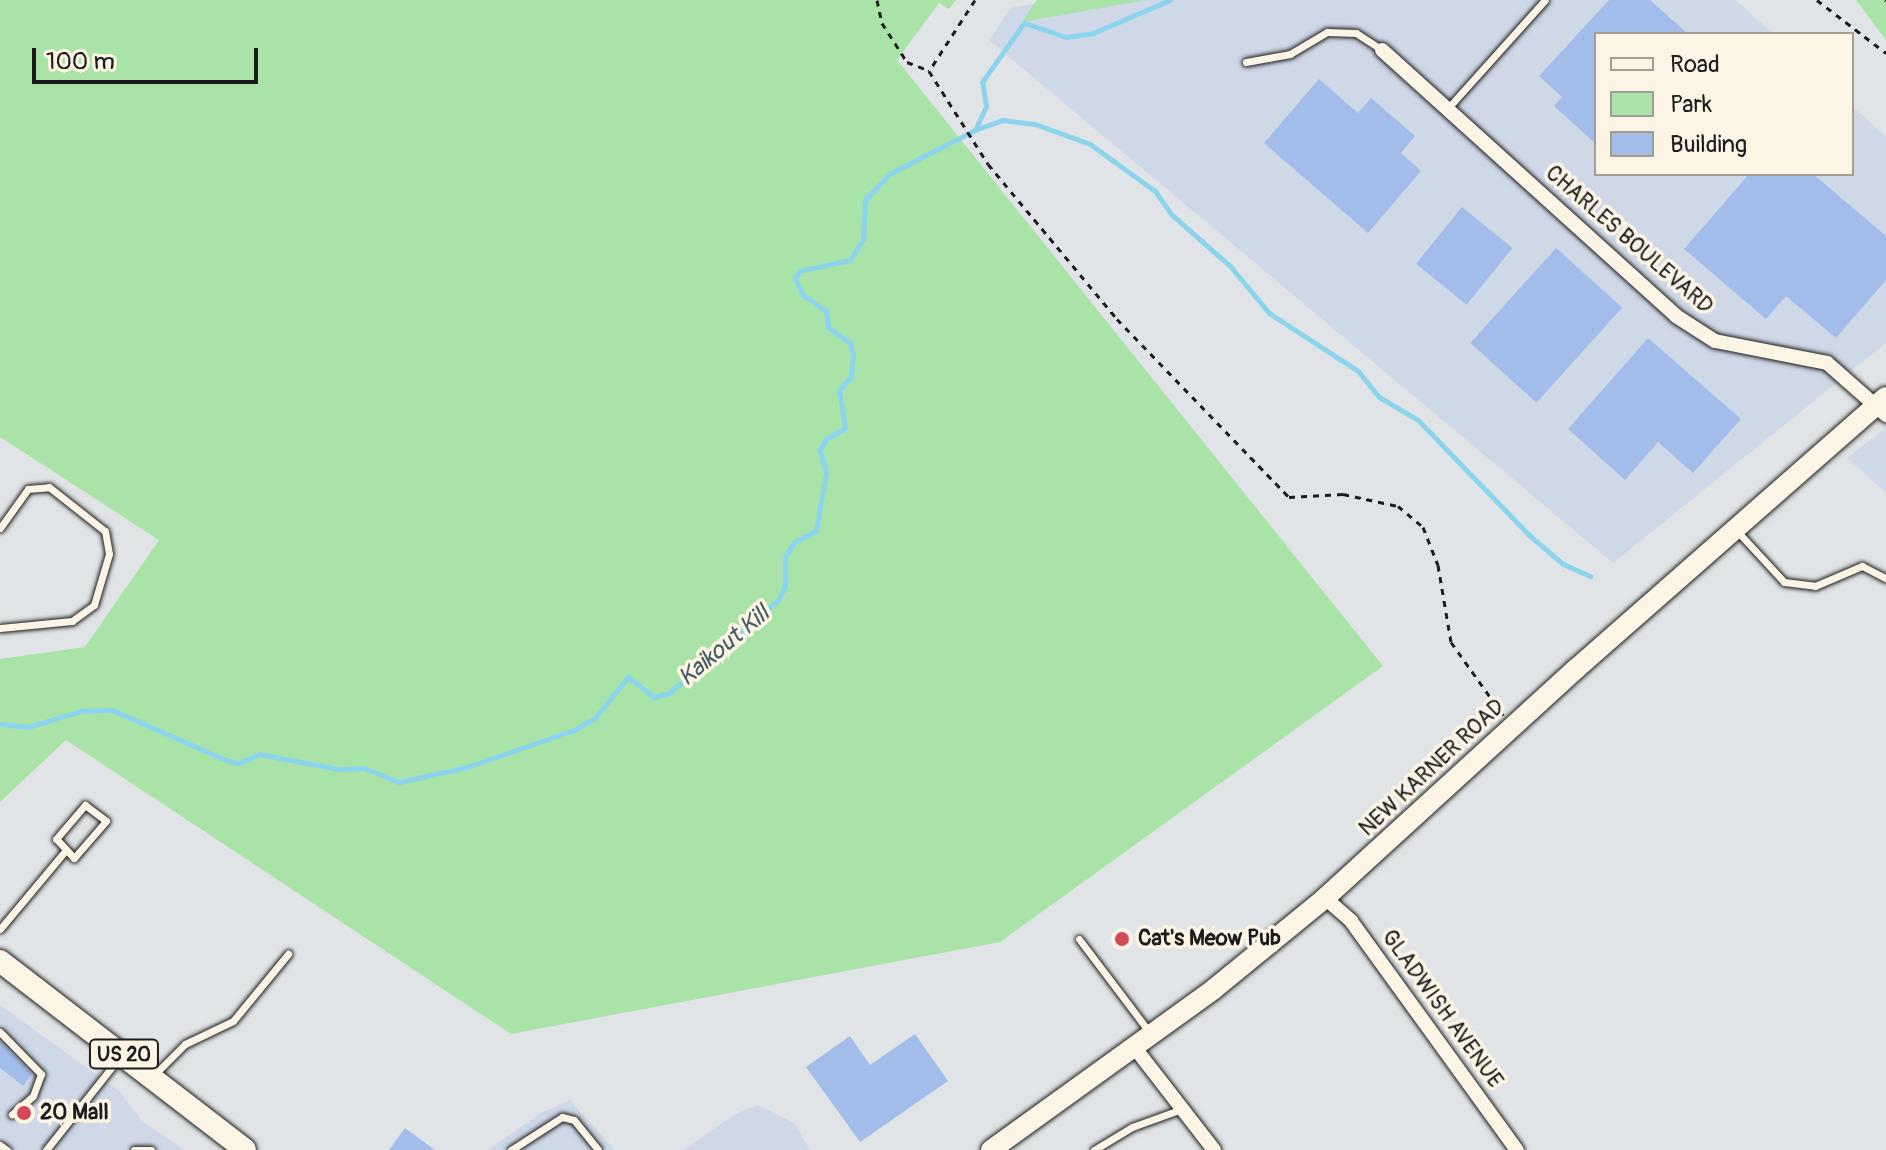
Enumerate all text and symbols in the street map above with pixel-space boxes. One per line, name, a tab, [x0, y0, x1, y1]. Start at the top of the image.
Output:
scale bar	[36, 32, 262, 82]
legend	[1594, 32, 1854, 176]
text: 100 m	[46, 47, 115, 76]
text: Road	[1670, 50, 1720, 79]
text: Park	[1670, 90, 1712, 119]
text: Building	[1670, 130, 1747, 159]
street label: CHARLES BOULEVARD	[1540, 160, 1718, 320]
water label: Kaikout Kill	[673, 600, 775, 692]
street label: NEW KARNER ROAD	[1354, 694, 1510, 842]
street label: GLADWISH AVENUE	[1376, 925, 1508, 1093]
place label: Cat's Meow Pub	[1138, 926, 1281, 952]
marker: Cat's Meow Pub	[1113, 930, 1131, 948]
road number: US 20	[88, 1038, 160, 1070]
place label: 20 Mall	[40, 1100, 109, 1126]
marker: 20 Mall	[15, 1104, 33, 1122]

